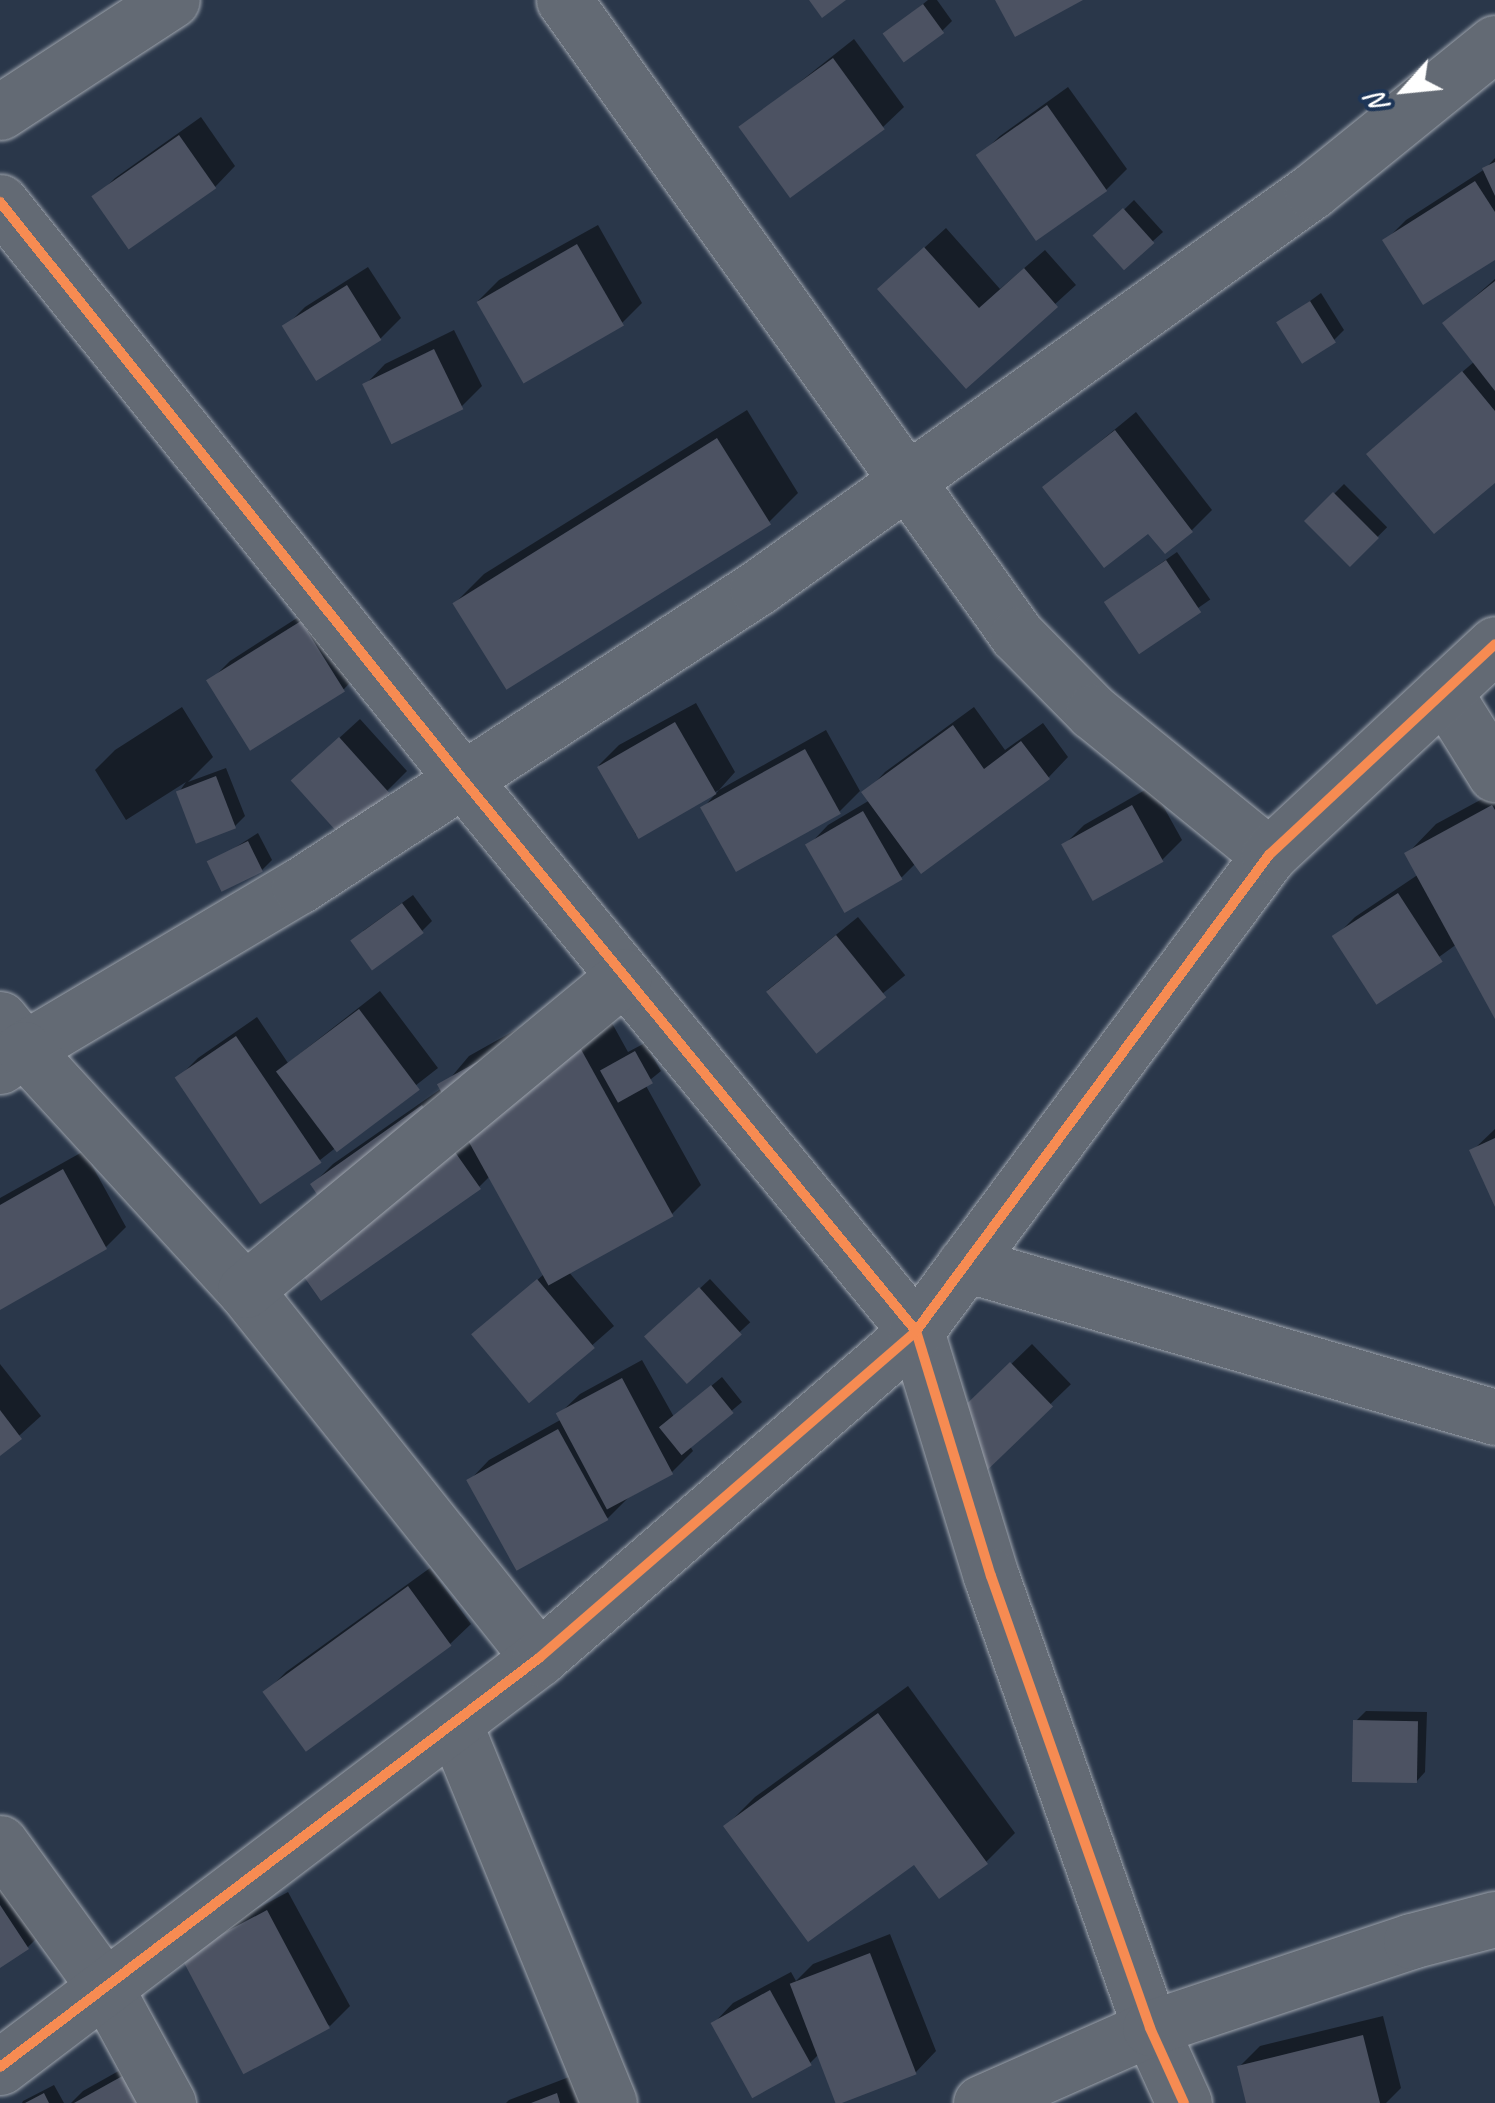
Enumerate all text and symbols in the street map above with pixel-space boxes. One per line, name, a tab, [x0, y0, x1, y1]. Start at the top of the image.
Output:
north arrow	[1355, 40, 1455, 140]
text: N	[1358, 88, 1397, 120]

